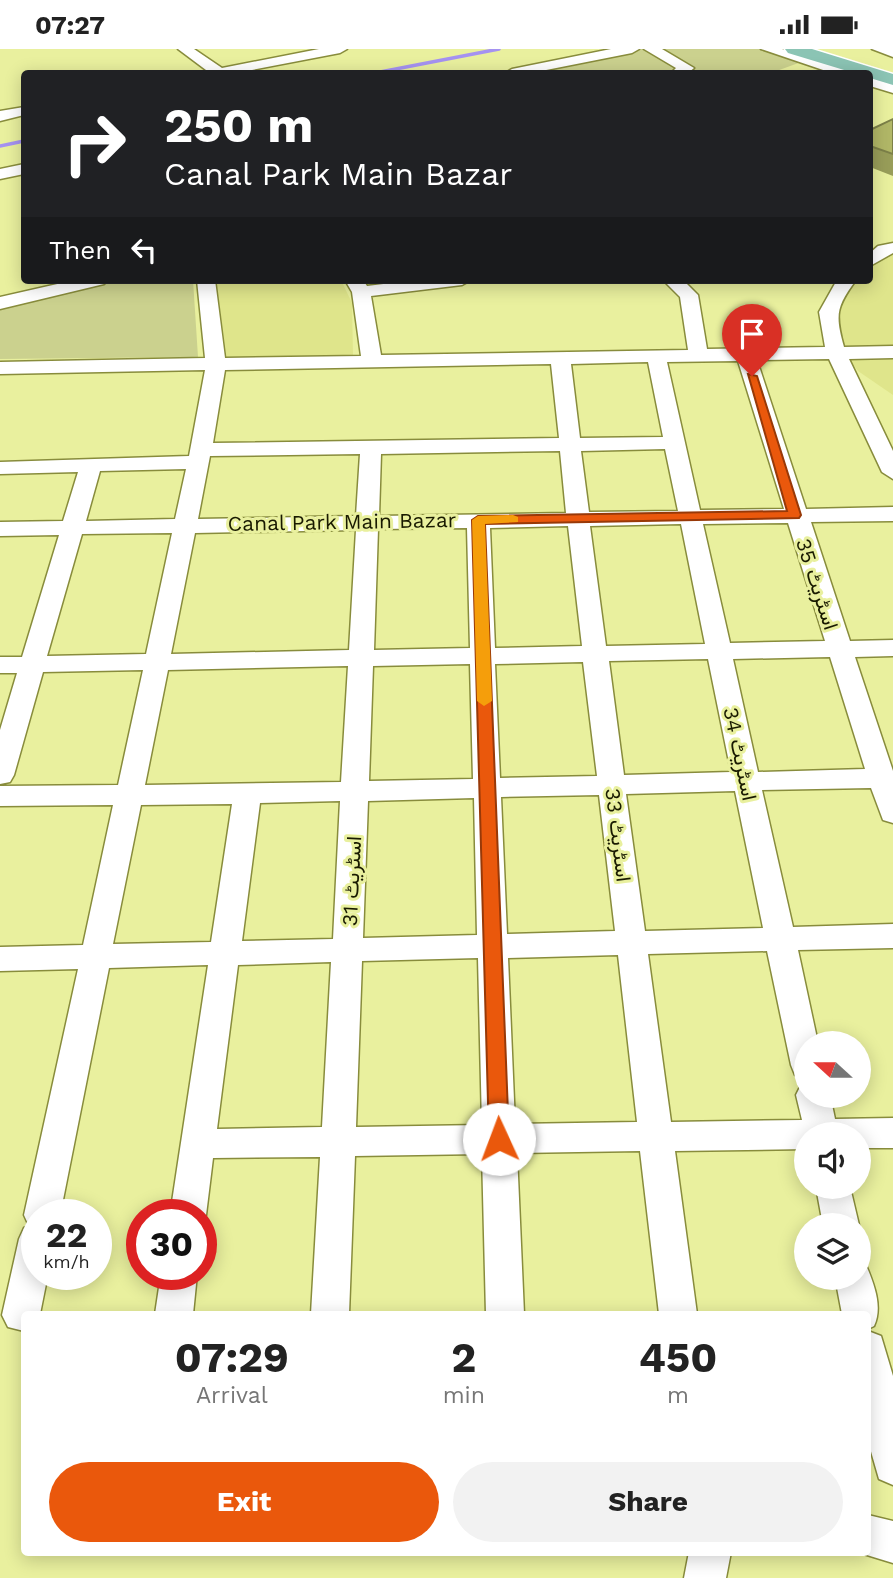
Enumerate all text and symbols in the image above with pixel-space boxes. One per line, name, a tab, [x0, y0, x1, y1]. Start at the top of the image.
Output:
text: 07:27	[35, 10, 105, 40]
text: 250 m	[164, 96, 313, 154]
icon: right	[49, 98, 140, 189]
text: Canal Park Main Bazar	[164, 155, 512, 193]
icon: left	[125, 231, 163, 269]
text: Then	[49, 235, 111, 265]
pin	[722, 304, 782, 376]
icon: arrive	[733, 315, 771, 353]
street label: Canal Park Main Bazar	[227, 507, 457, 536]
street label: اسٹریٹ 35	[790, 535, 844, 633]
street label: اسٹریٹ 34	[717, 705, 763, 803]
street label: اسٹریٹ 33	[599, 787, 637, 883]
street label: اسٹریٹ 31	[337, 835, 367, 927]
north arrow	[794, 1031, 872, 1108]
map controls	[794, 1031, 871, 1290]
position arrow	[462, 1102, 536, 1176]
button: sound	[794, 1122, 871, 1199]
speed limit sign: 30	[126, 1199, 217, 1290]
button: layers	[794, 1213, 871, 1290]
text: 22	[46, 1214, 87, 1256]
text: km/h	[43, 1251, 90, 1272]
text: 07:29	[175, 1333, 289, 1382]
text: 2	[451, 1333, 476, 1382]
text: 450	[639, 1333, 717, 1382]
text: Arrival	[196, 1382, 268, 1409]
text: min	[443, 1382, 485, 1409]
text: m	[667, 1382, 689, 1409]
button: Exit	[49, 1462, 439, 1542]
button: Share	[453, 1462, 843, 1542]

